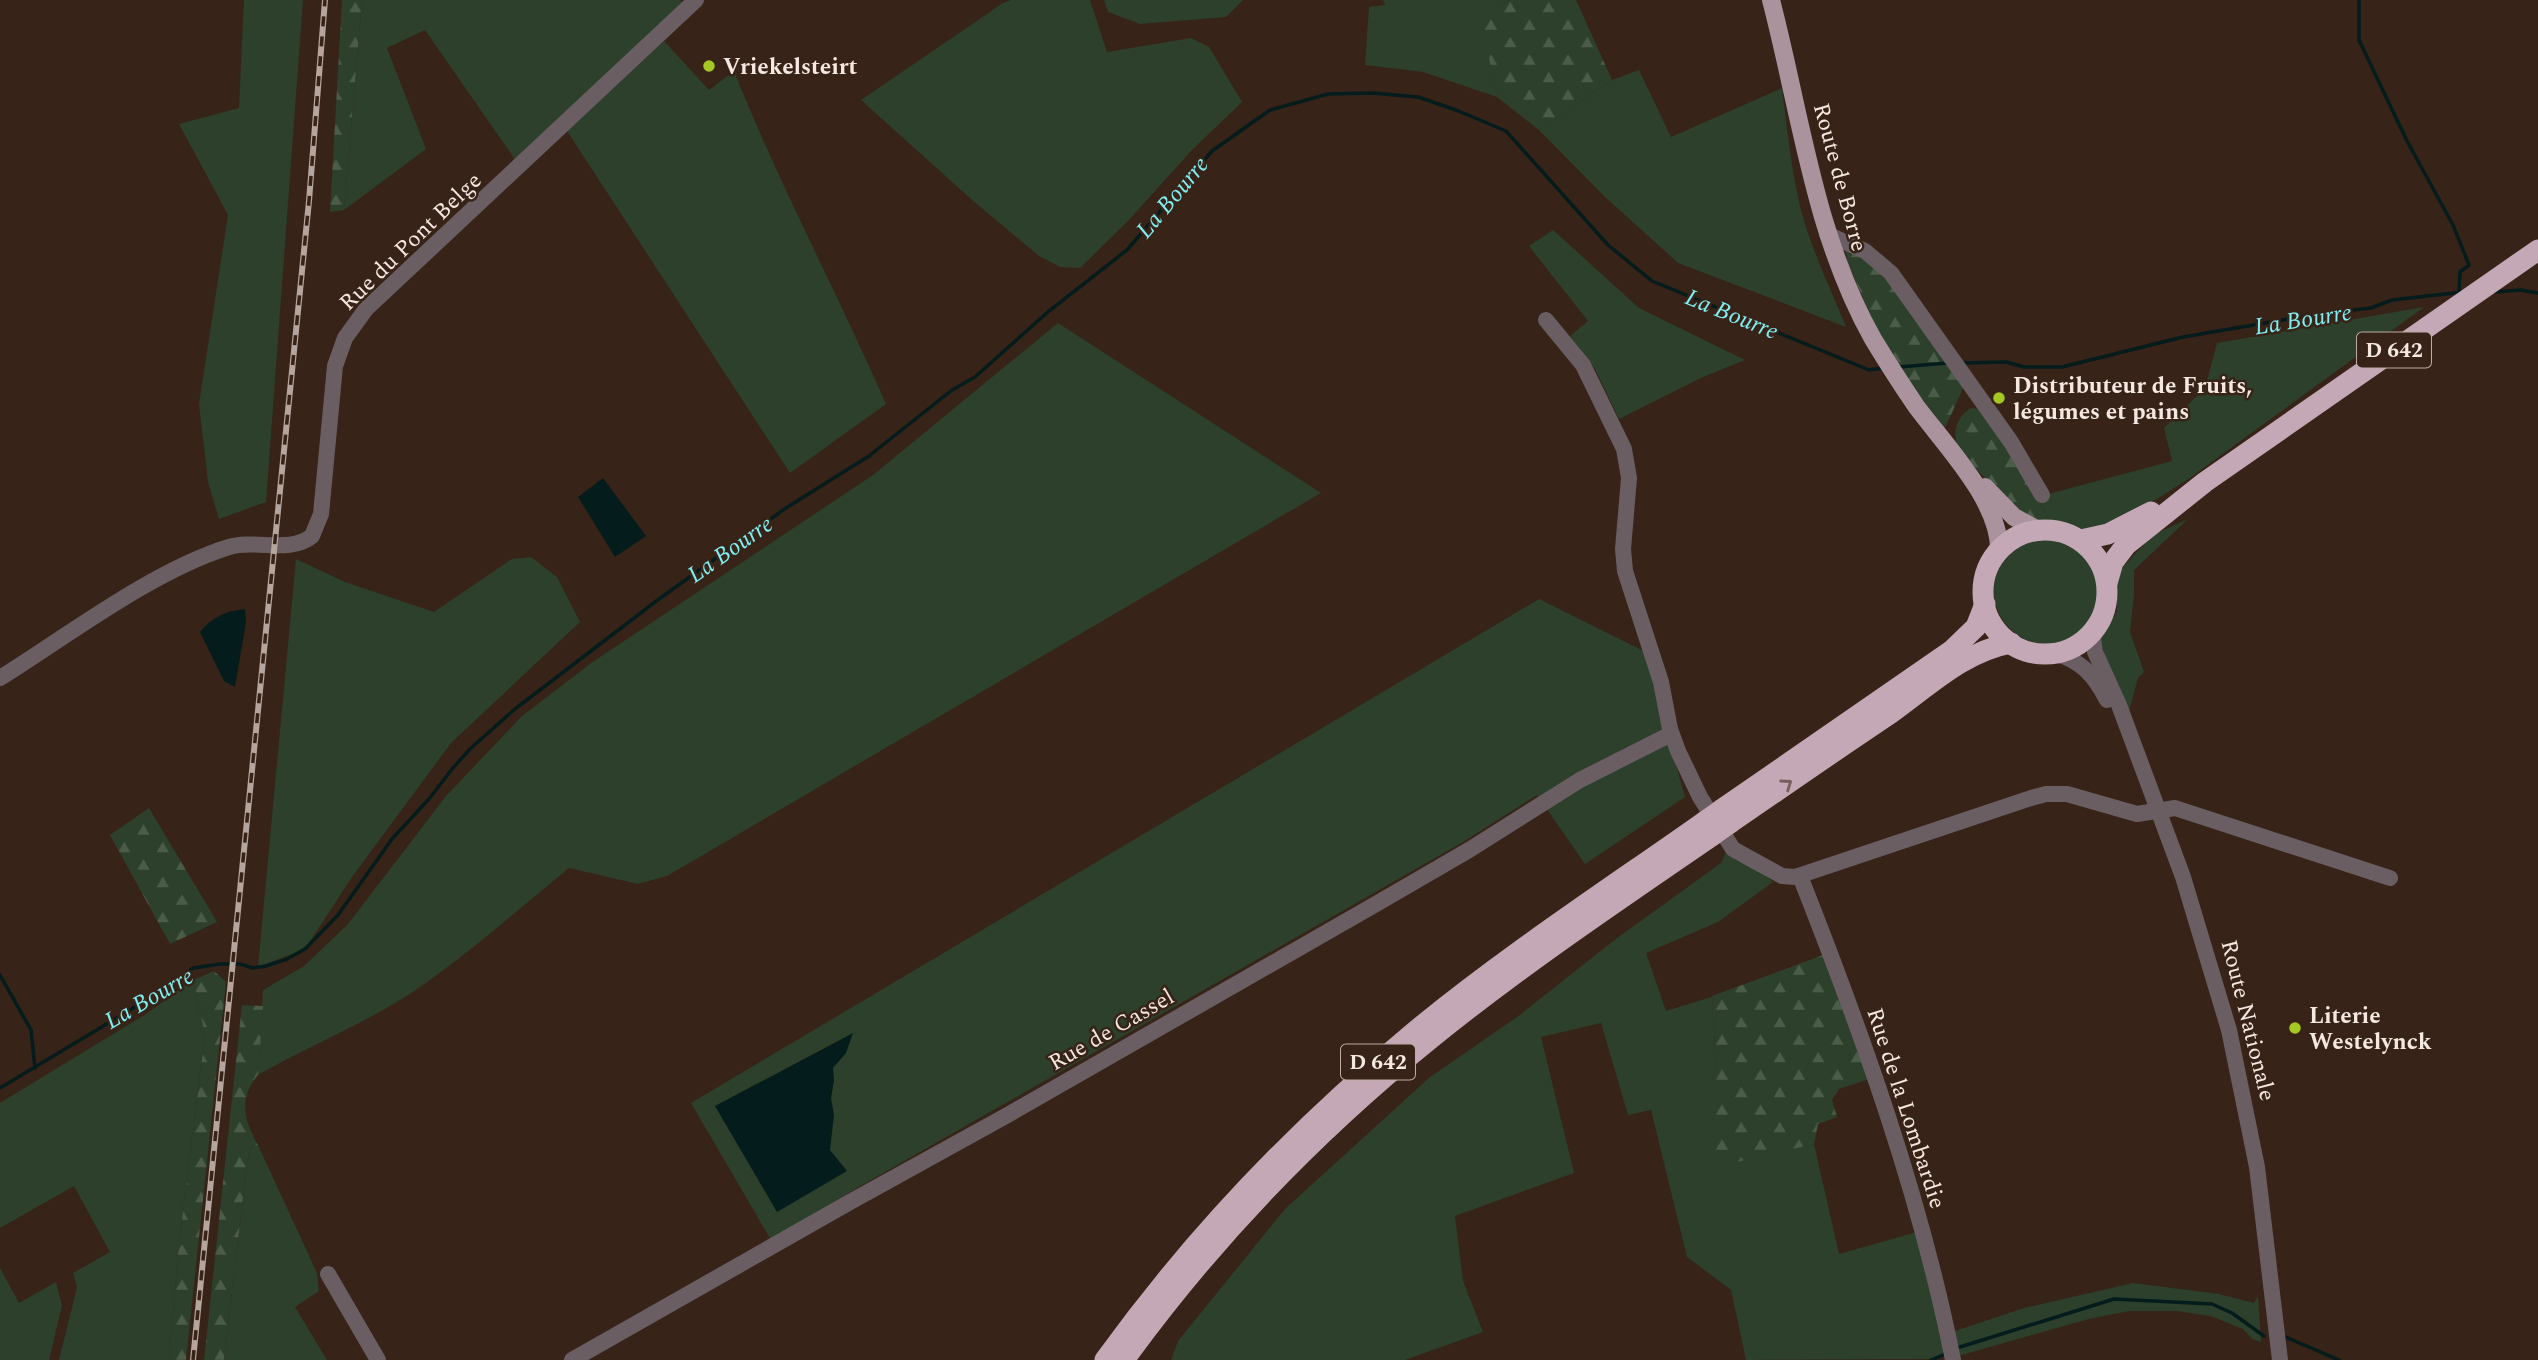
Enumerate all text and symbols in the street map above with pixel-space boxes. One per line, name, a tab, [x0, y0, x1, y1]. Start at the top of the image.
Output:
place label: Vriekelsteirt	[723, 50, 858, 85]
marker: Vriekelsteirt	[701, 58, 717, 74]
street label: Route de Borre	[1803, 99, 1876, 256]
water label: La Bourre	[1127, 149, 1218, 247]
street label: Rue du Pont Belge	[332, 164, 491, 320]
water label: La Bourre	[1679, 280, 1784, 350]
water label: La Bourre	[2252, 295, 2354, 345]
road number: D 642	[2357, 332, 2431, 368]
place label: Distributeur de Fruits, légumes et pains	[2013, 369, 2252, 430]
marker: Distributeur de Fruits, légumes et pains	[1991, 390, 2007, 406]
water label: La Bourre	[680, 507, 781, 593]
one-way arrow	[1779, 779, 1792, 792]
street label: Route Nationale	[2211, 936, 2284, 1105]
water label: La Bourre	[98, 959, 201, 1039]
street label: Rue de Cassel	[1042, 980, 1181, 1081]
place label: Literie Westelynck	[2309, 999, 2432, 1060]
street label: Rue de la Lombardie	[1857, 1003, 1955, 1214]
marker: Literie Westelynck	[2287, 1020, 2303, 1036]
road number: D 642	[1341, 1044, 1415, 1080]

